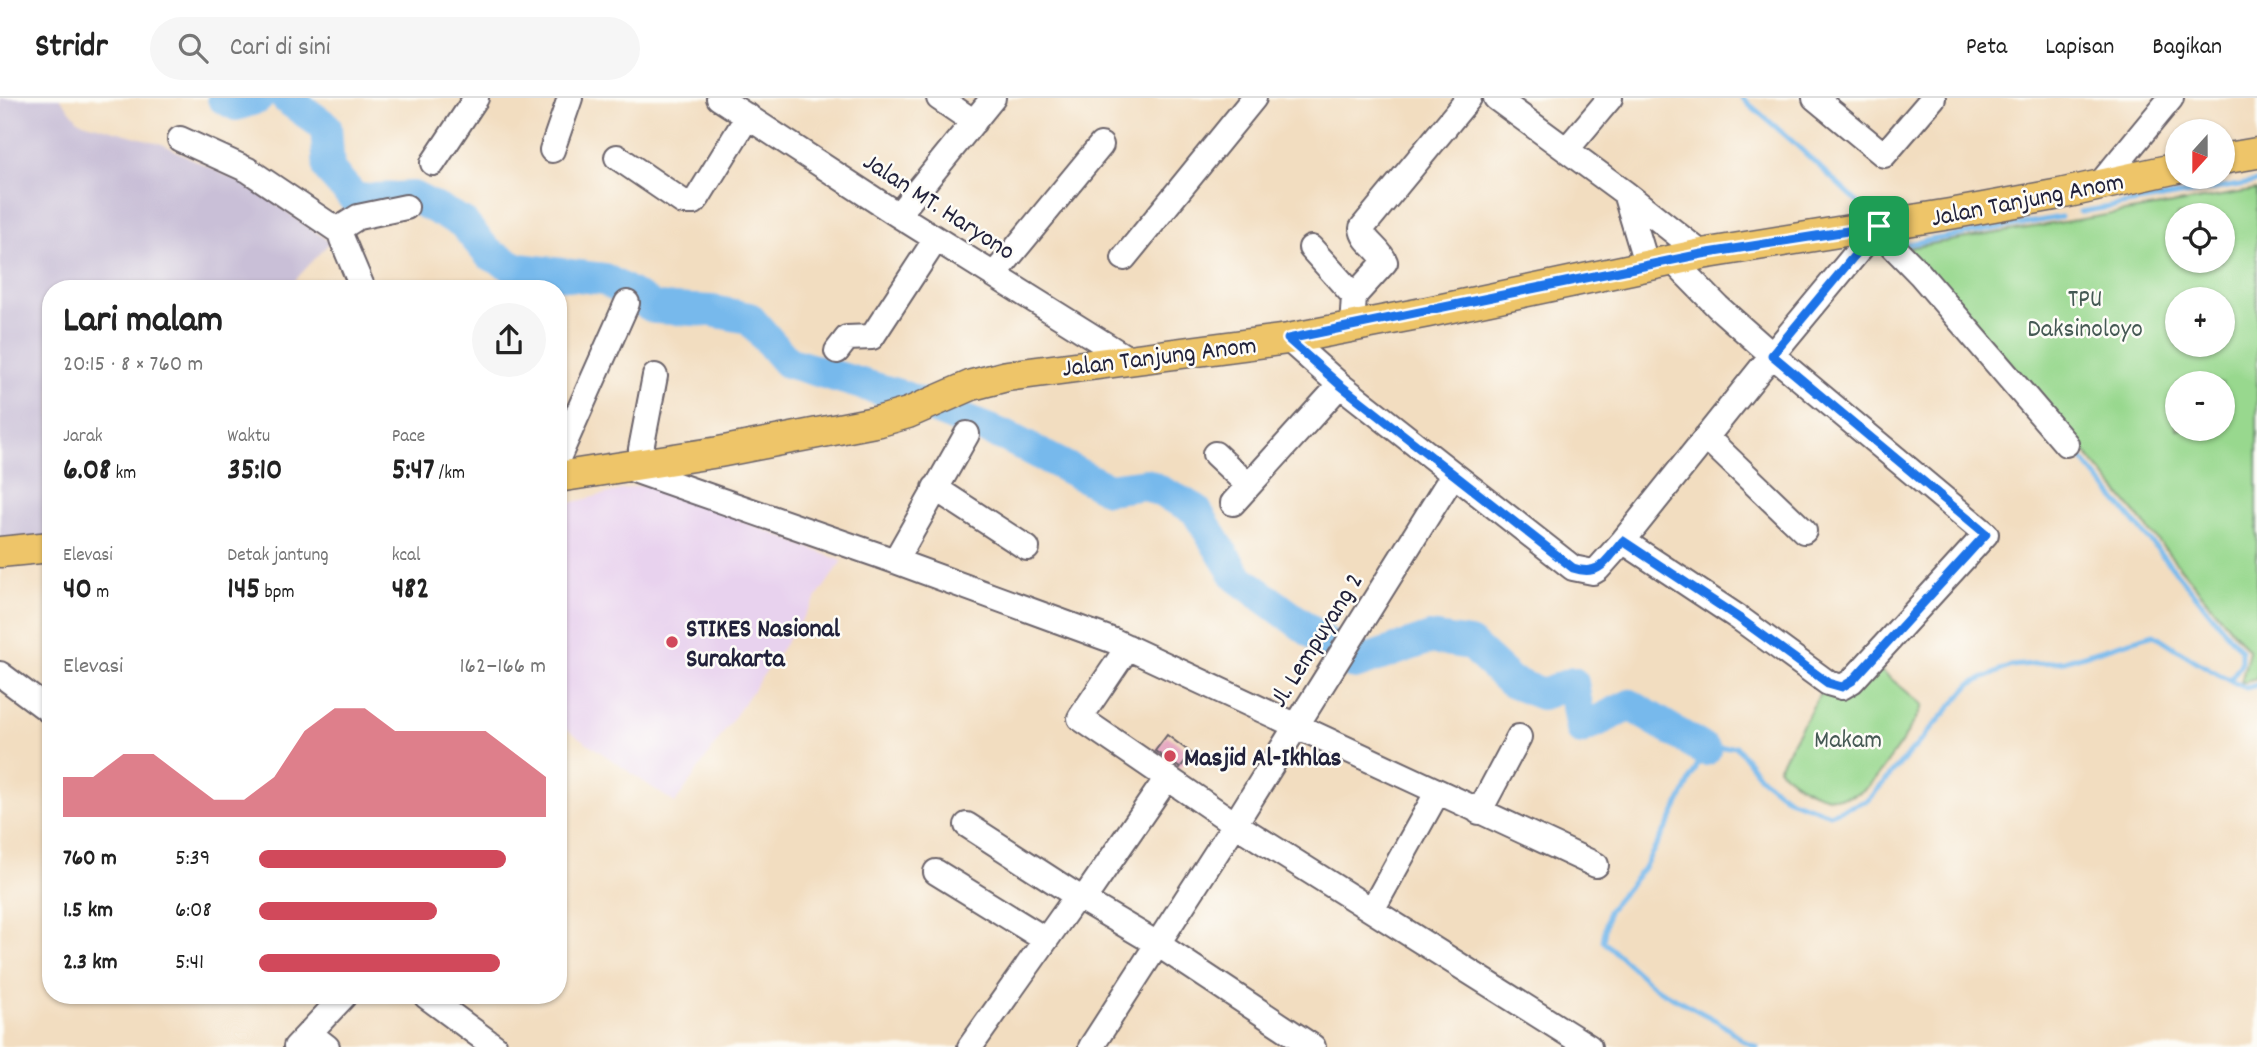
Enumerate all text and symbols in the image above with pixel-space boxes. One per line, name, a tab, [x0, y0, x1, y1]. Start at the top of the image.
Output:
search box	[150, 17, 640, 80]
text: Stridr	[35, 25, 108, 72]
icon: search	[174, 29, 212, 67]
text: Cari di sini	[230, 30, 331, 67]
text: Peta	[1966, 31, 2007, 65]
text: Lapisan	[2045, 31, 2114, 65]
text: Bagikan	[2152, 31, 2222, 65]
north arrow	[2165, 119, 2235, 189]
map controls	[2165, 119, 2235, 441]
street label: Jalan MT. Haryono	[855, 145, 1021, 271]
street label: Jalan Tanjung Anom	[1928, 165, 2127, 238]
pin	[1849, 196, 1909, 256]
button: locate	[2165, 203, 2235, 273]
icon: arrive	[1860, 207, 1898, 245]
park label: TPU Daksinoloyo	[2027, 282, 2143, 349]
button: +	[2165, 287, 2235, 357]
text: Lari malam	[63, 295, 223, 350]
button: share	[472, 303, 546, 377]
street label: Jalan Tanjung Anom	[1060, 328, 1259, 389]
text: 20:15 · 8 × 760 m	[63, 349, 203, 382]
button: −	[2165, 371, 2235, 441]
text: Jarak	[63, 424, 103, 451]
text: Waktu	[227, 424, 270, 451]
text: Pace	[392, 424, 425, 451]
text: 6.08	[63, 451, 111, 494]
text: 35:10	[227, 451, 282, 494]
text: 5:47	[392, 451, 434, 494]
text: km	[111, 461, 136, 488]
text: /km	[434, 461, 465, 488]
text: Elevasi	[63, 543, 113, 570]
text: Detak jantung	[227, 543, 329, 570]
text: kcal	[392, 543, 421, 570]
street label: Jl. Lempuyang 2	[1262, 566, 1374, 715]
text: 40	[63, 570, 92, 613]
text: 145	[227, 570, 260, 613]
text: 482	[392, 570, 429, 613]
text: m	[92, 580, 109, 607]
text: bpm	[260, 580, 295, 607]
place label: STIKES Nasional Surakarta	[686, 612, 841, 679]
marker: STIKES Nasional Surakarta	[664, 634, 680, 650]
text: Elevasi	[63, 651, 123, 684]
text: 162–166 m	[460, 651, 546, 684]
park label: Makam	[1814, 723, 1882, 760]
place label: Masjid Al-Ikhlas	[1184, 741, 1341, 778]
marker: Masjid Al-Ikhlas	[1162, 748, 1178, 764]
text: 760 m	[63, 843, 117, 876]
text: 5:39	[175, 843, 210, 876]
text: 1.5 km	[63, 895, 113, 928]
text: 6:08	[175, 895, 212, 928]
text: 2.3 km	[63, 947, 118, 980]
text: 5:41	[175, 947, 204, 980]

